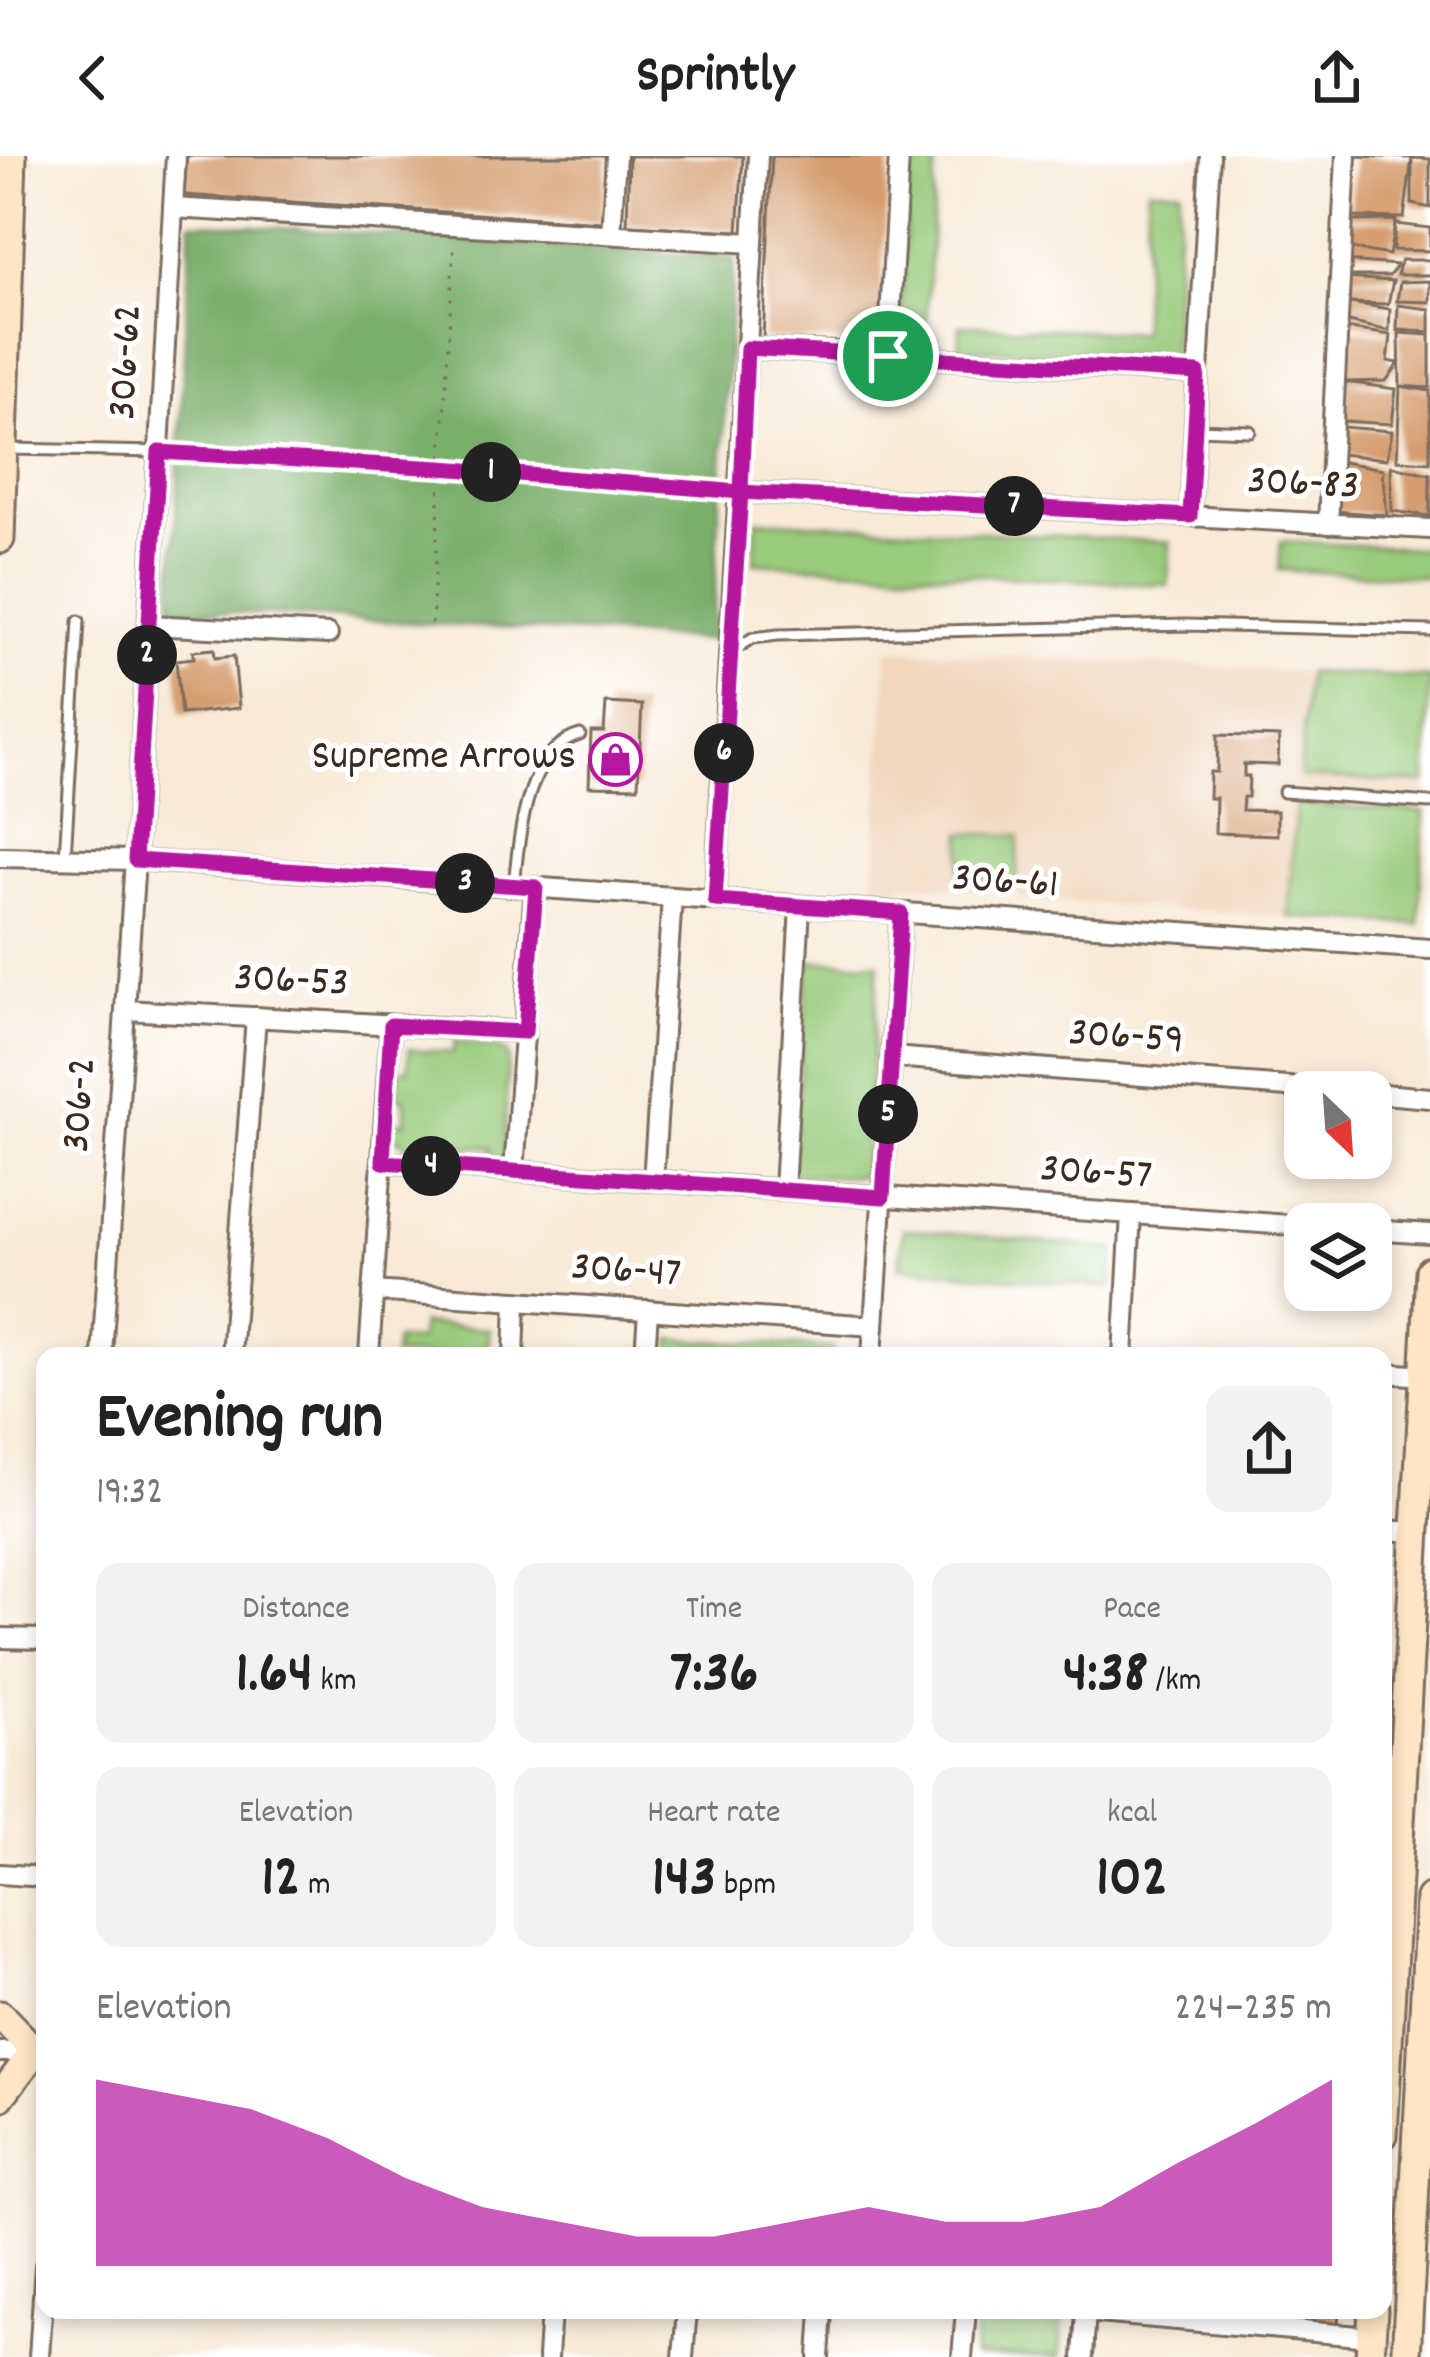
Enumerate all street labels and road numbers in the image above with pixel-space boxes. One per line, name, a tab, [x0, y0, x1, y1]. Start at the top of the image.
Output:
street label: 306-62	[95, 303, 161, 421]
street label: 306-83	[1246, 453, 1360, 519]
street label: 306-61	[950, 850, 1060, 918]
street label: 306-53	[232, 950, 350, 1016]
street label: 306-59	[1066, 1005, 1186, 1073]
street label: 306-2	[49, 1056, 115, 1154]
street label: 306-57	[1038, 1141, 1154, 1209]
street label: 306-47	[569, 1239, 683, 1307]

